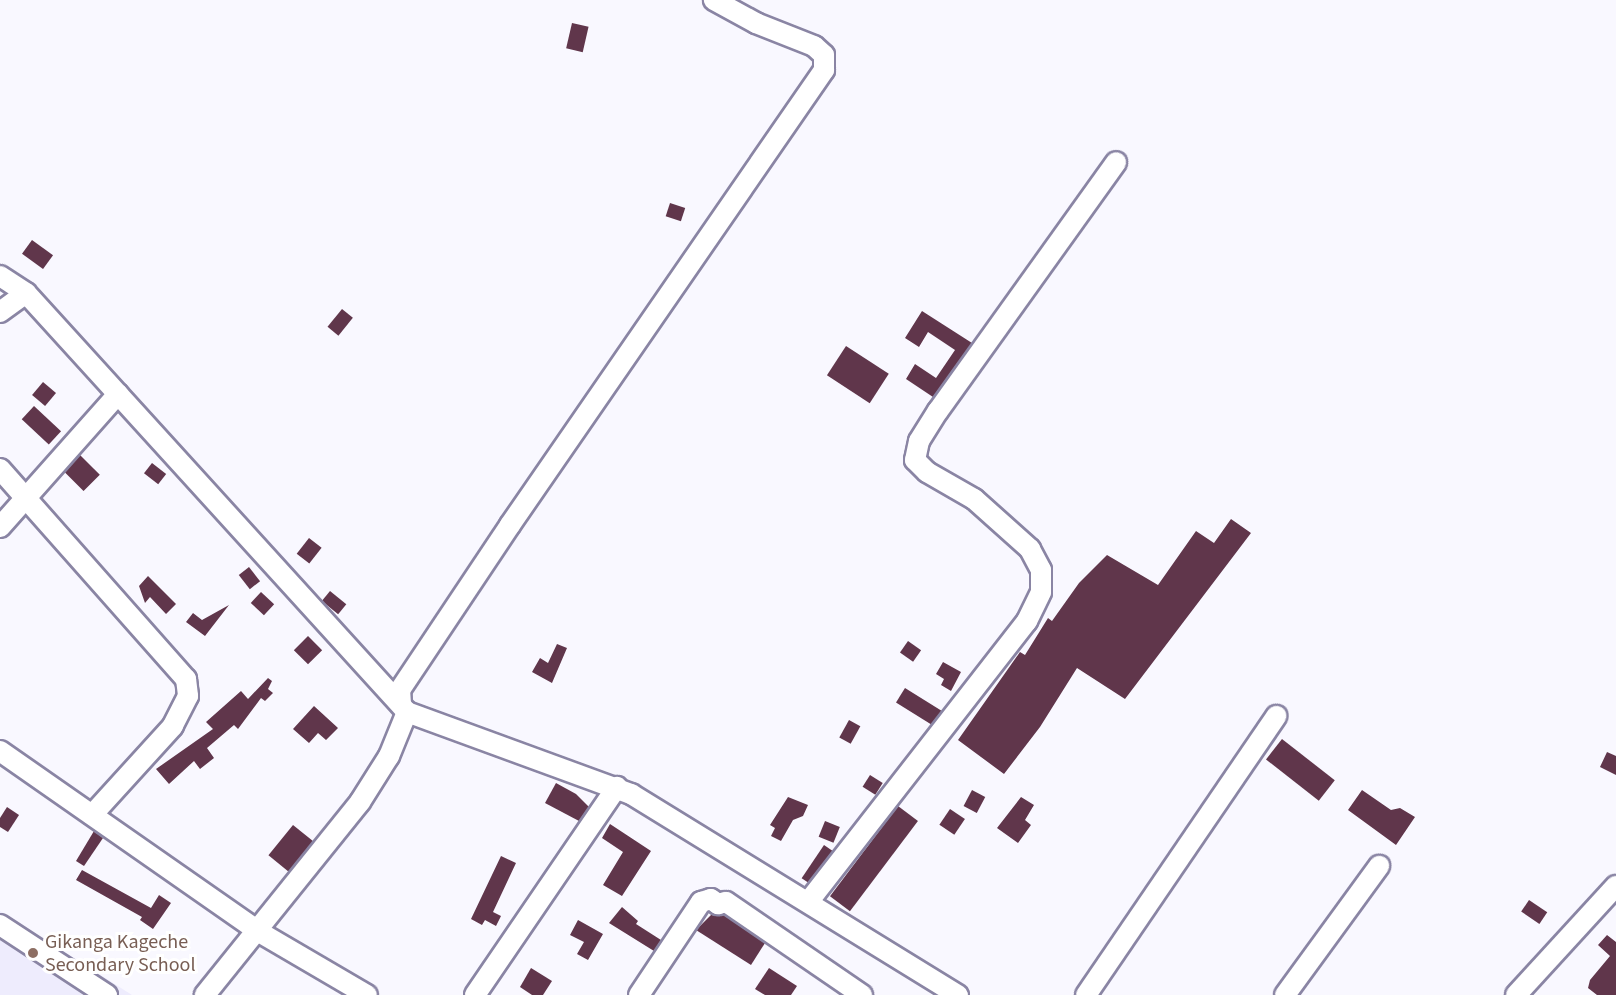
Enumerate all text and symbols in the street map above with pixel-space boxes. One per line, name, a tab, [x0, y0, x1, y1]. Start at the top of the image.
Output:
place label: Gikanga Kageche Secondary School	[45, 930, 196, 977]
marker: Gikanga Kageche Secondary School	[26, 946, 40, 960]

